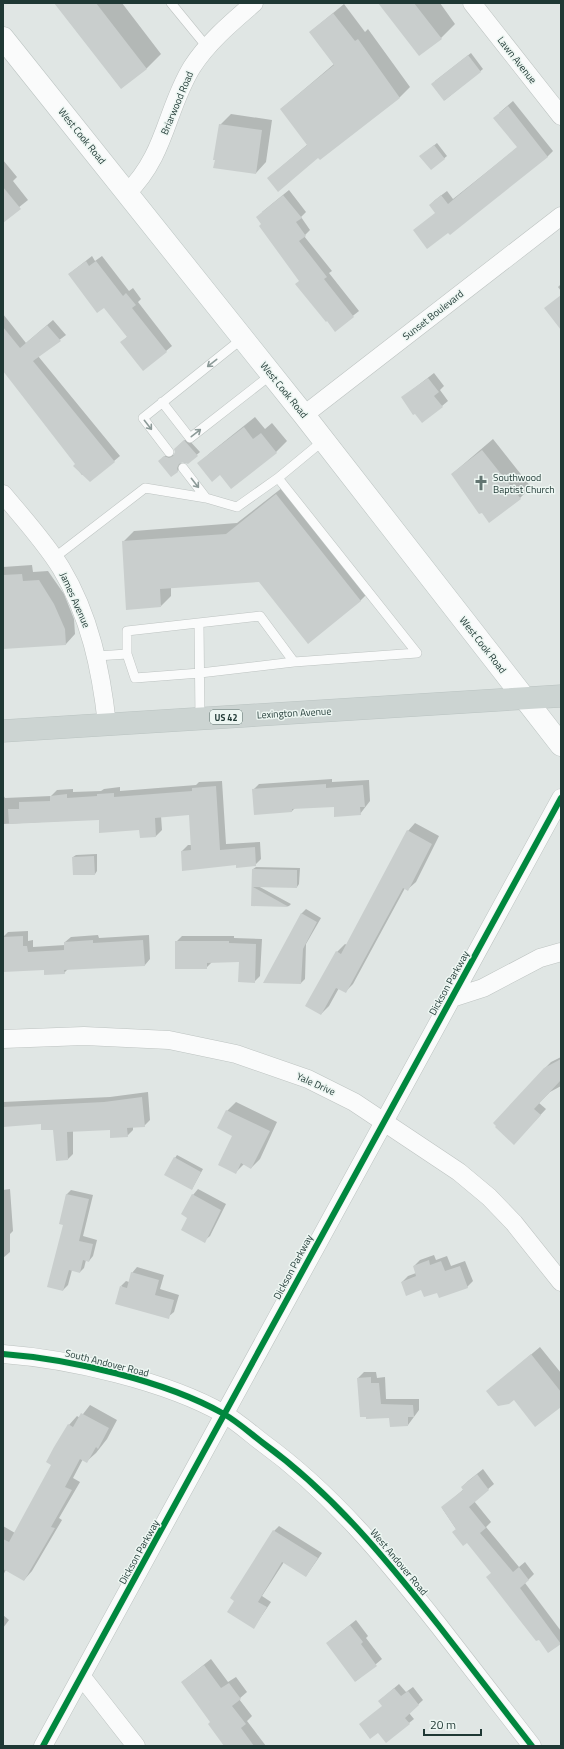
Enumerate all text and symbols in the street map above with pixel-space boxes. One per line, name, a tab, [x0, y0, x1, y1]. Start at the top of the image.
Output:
street label: Lawn Avenue	[494, 33, 540, 87]
street label: Briarwood Road	[157, 69, 197, 137]
street label: West Cook Road	[55, 105, 109, 167]
street label: Sunset Boulevard	[399, 286, 467, 344]
one-way arrow	[207, 358, 218, 367]
street label: West Cook Road	[257, 359, 311, 421]
one-way arrow	[144, 420, 153, 431]
one-way arrow	[191, 428, 202, 437]
place label: Southwood Baptist Church	[493, 470, 555, 497]
church icon: Southwood Baptist Church	[472, 474, 490, 492]
one-way arrow	[190, 478, 199, 489]
street label: James Avenue	[56, 570, 94, 630]
street label: West Cook Road	[456, 613, 510, 677]
street label: Lexington Avenue	[256, 704, 332, 722]
road number: US 42	[210, 710, 242, 724]
street label: Dickson Parkway	[425, 948, 473, 1018]
street label: Yale Drive	[294, 1069, 338, 1099]
street label: Dickson Parkway	[270, 1232, 317, 1302]
street label: South Andover Road	[63, 1345, 151, 1381]
street label: Dickson Parkway	[115, 1517, 163, 1587]
street label: West Andover Road	[367, 1525, 431, 1599]
scale bar	[424, 1711, 481, 1737]
text: 20 m	[430, 1715, 456, 1734]

